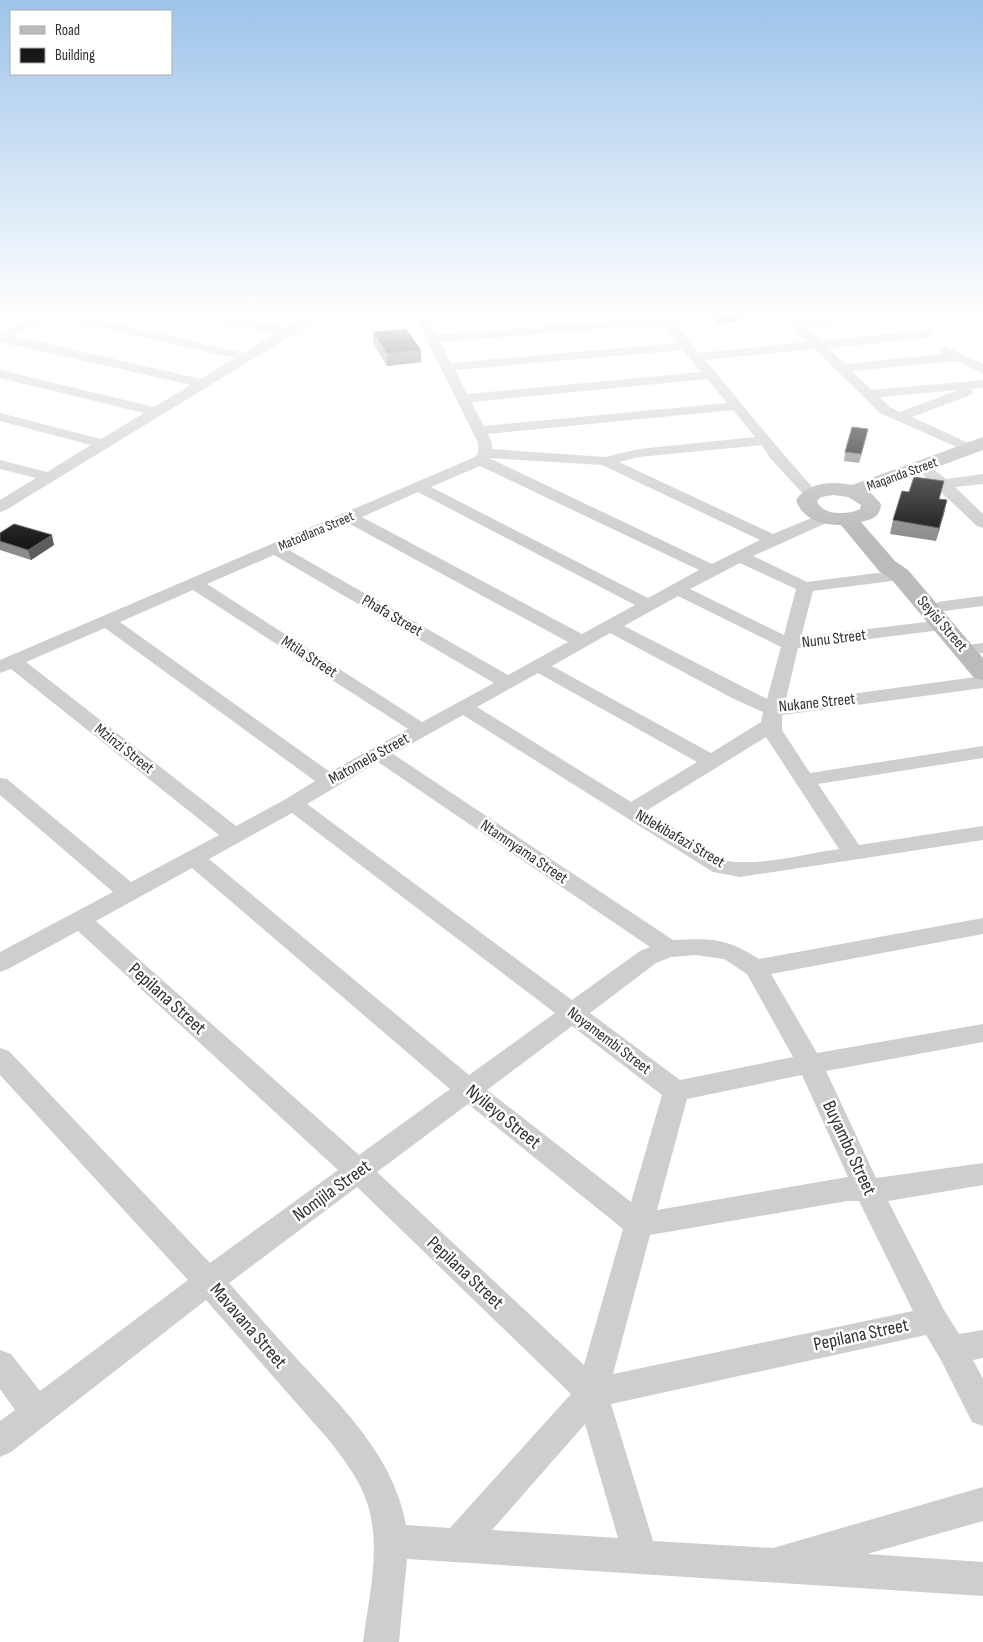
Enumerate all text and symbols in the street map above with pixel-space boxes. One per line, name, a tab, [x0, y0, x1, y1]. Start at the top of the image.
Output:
legend	[10, 10, 172, 75]
text: Road	[55, 21, 80, 40]
text: Building	[55, 46, 95, 65]
street label: Maqanda Street	[864, 453, 940, 495]
street label: Matodlana Street	[276, 507, 356, 555]
street label: Phafa Street	[358, 591, 426, 641]
street label: Seyisi Street	[913, 592, 971, 656]
street label: Nunu Street	[801, 626, 867, 652]
street label: Mtila Street	[277, 632, 341, 682]
street label: Nukane Street	[778, 690, 856, 716]
street label: Mzinzi Street	[91, 720, 158, 778]
street label: Matomela Street	[325, 729, 413, 789]
street label: Ntlekibafazi Street	[632, 806, 728, 872]
street label: Ntamnyama Street	[477, 816, 571, 888]
street label: Pepilana Street	[123, 958, 211, 1040]
street label: Noyamembi Street	[563, 1003, 655, 1079]
street label: Nyileyo Street	[461, 1080, 545, 1154]
street label: Buyambo Street	[817, 1097, 881, 1199]
street label: Nomjila Street	[289, 1155, 376, 1227]
street label: Pepilana Street	[422, 1232, 508, 1314]
street label: Mavavana Street	[205, 1279, 291, 1374]
street label: Pepilana Street	[811, 1314, 911, 1356]

